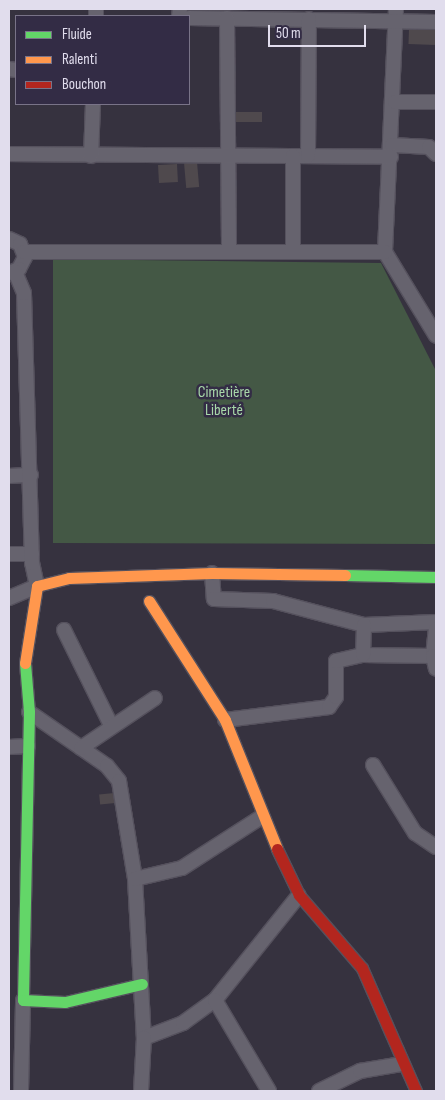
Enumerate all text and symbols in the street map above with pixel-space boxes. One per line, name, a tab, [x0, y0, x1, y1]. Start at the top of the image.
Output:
legend	[15, 15, 190, 105]
scale bar	[270, 15, 368, 47]
text: 50 m	[276, 24, 301, 43]
text: Fluide	[62, 25, 92, 44]
text: Ralenti	[62, 50, 97, 69]
text: Bouchon	[62, 75, 106, 94]
park label: Cimetière Liberté	[198, 383, 250, 421]

